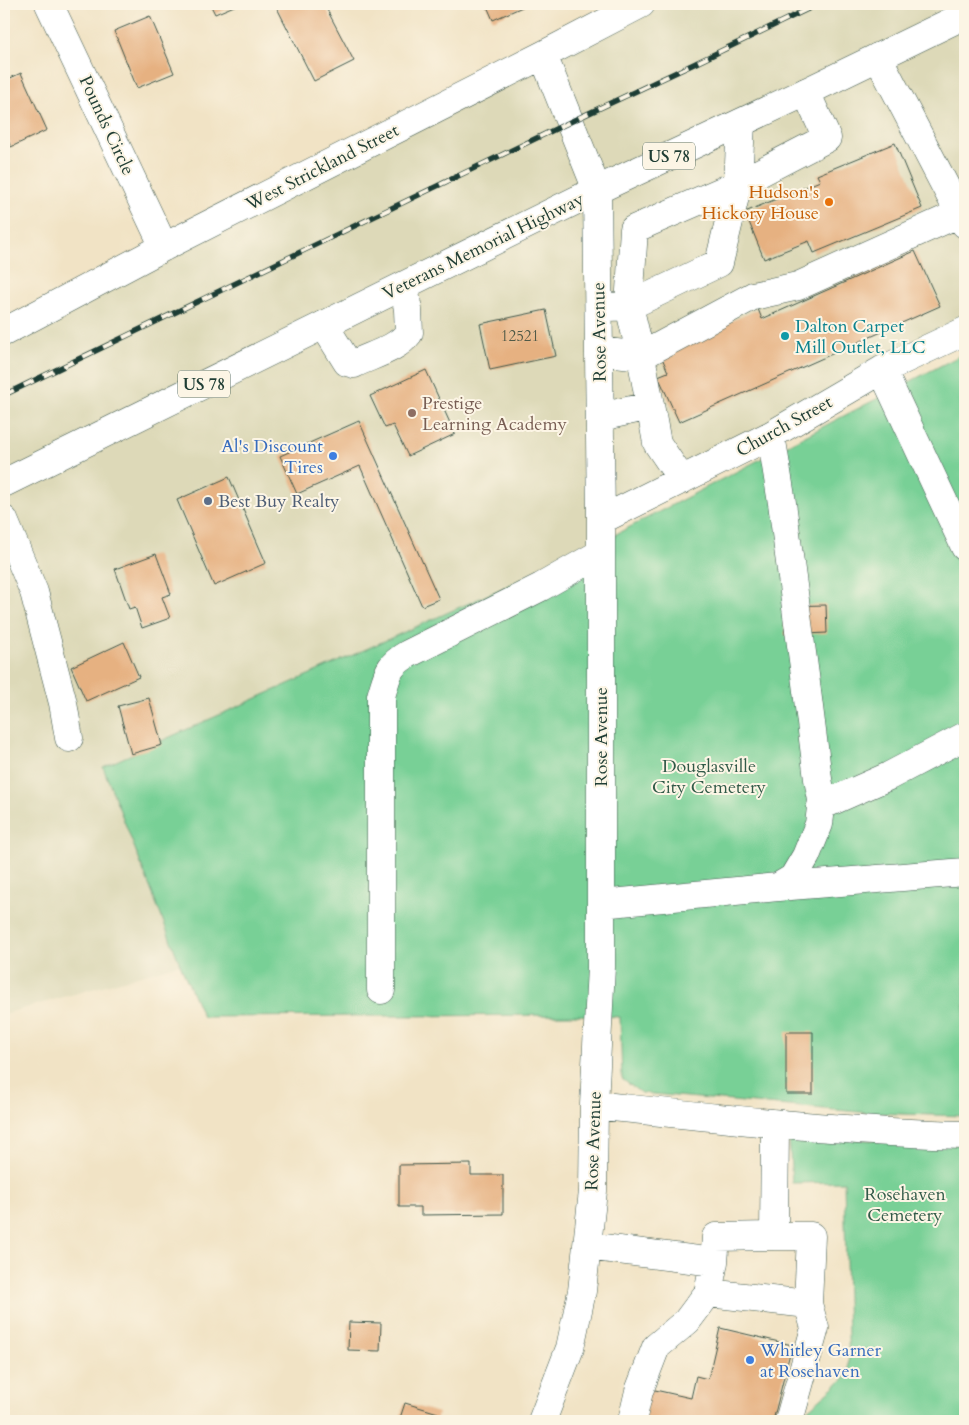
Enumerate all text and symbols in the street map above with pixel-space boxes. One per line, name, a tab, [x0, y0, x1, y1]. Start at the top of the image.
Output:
street label: Pounds Circle	[73, 71, 141, 179]
street label: West Strickland Street	[240, 118, 404, 217]
road number: US 78	[643, 142, 695, 170]
place label: Hudson's Hickory House	[702, 180, 819, 226]
street label: Veterans Memorial Highway	[378, 186, 589, 306]
marker: Hudson's Hickory House	[823, 196, 835, 208]
street label: Rose Avenue	[586, 282, 613, 382]
place label: Dalton Carpet Mill Outlet, LLC	[795, 314, 926, 360]
house number: 12521	[501, 326, 539, 346]
marker: Dalton Carpet Mill Outlet, LLC	[779, 330, 791, 342]
road number: US 78	[178, 370, 230, 398]
street label: Church Street	[732, 390, 837, 463]
place label: Prestige Learning Academy	[422, 391, 568, 437]
marker: Prestige Learning Academy	[406, 407, 418, 419]
place label: Al's Discount Tires	[221, 434, 323, 480]
marker: Al's Discount Tires	[327, 450, 339, 462]
place label: Best Buy Realty	[218, 489, 340, 514]
marker: Best Buy Realty	[202, 495, 214, 507]
street label: Rose Avenue	[589, 687, 614, 787]
park label: Douglasville City Cemetery	[652, 754, 767, 800]
street label: Rose Avenue	[579, 1091, 608, 1191]
park label: Rosehaven Cemetery	[864, 1182, 947, 1228]
place label: Whitley Garner at Rosehaven	[759, 1338, 882, 1384]
marker: Whitley Garner at Rosehaven	[744, 1354, 756, 1366]

